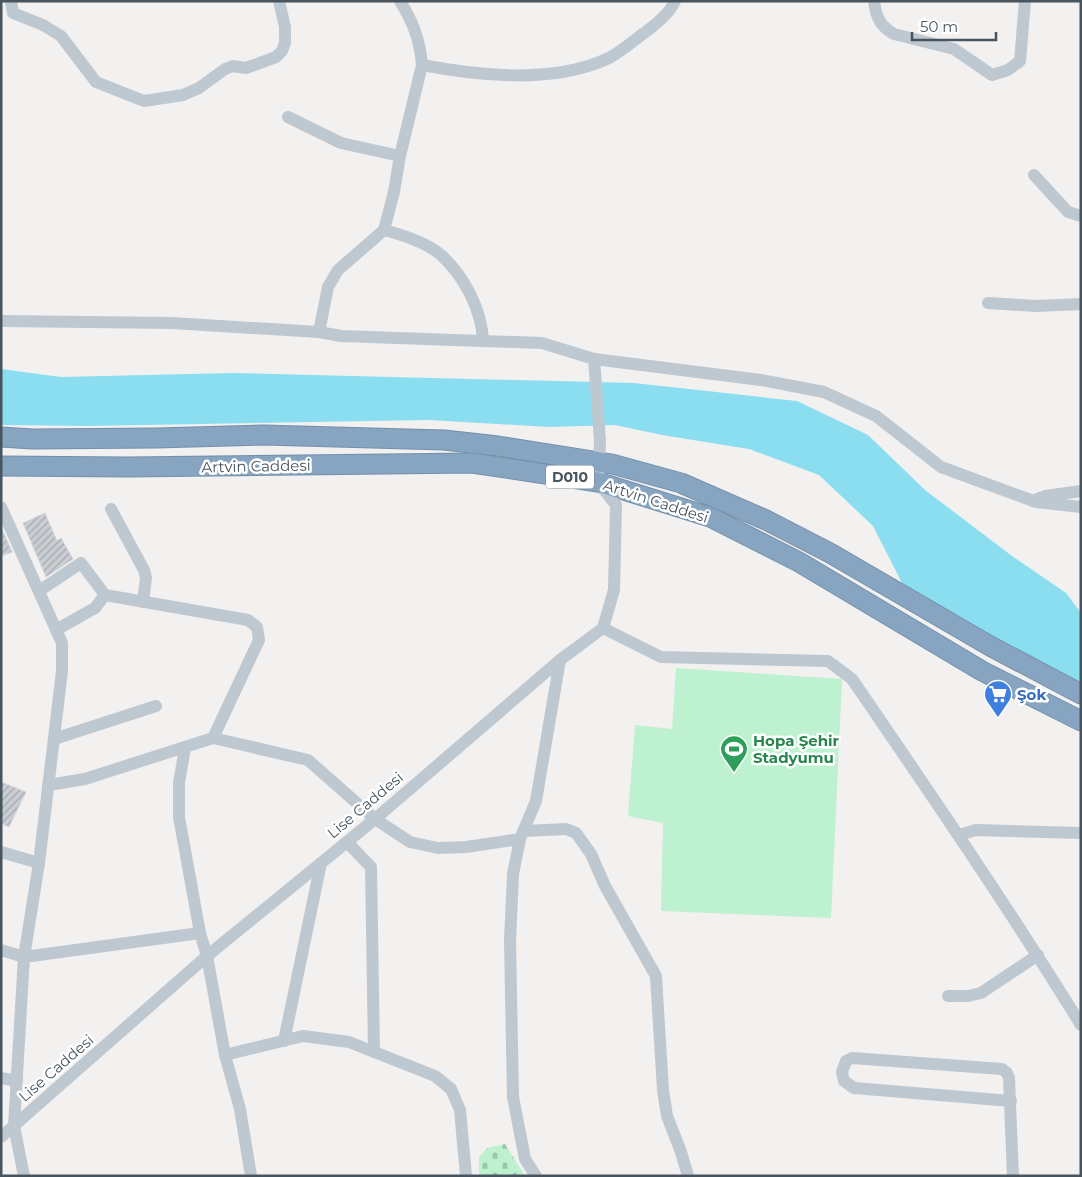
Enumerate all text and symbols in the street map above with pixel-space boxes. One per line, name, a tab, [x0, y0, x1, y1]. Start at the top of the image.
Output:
scale bar	[912, 10, 996, 42]
text: 50 m	[920, 17, 958, 36]
street label: Artvin Caddesi	[201, 456, 311, 476]
road number: D010	[546, 466, 594, 488]
street label: Artvin Caddesi	[601, 475, 711, 527]
supermarket icon: Şok	[983, 679, 1013, 718]
place label: Şok	[1017, 685, 1046, 704]
place label: Hopa Şehir Stadyumu	[753, 731, 840, 767]
sports icon: Hopa Şehir Stadyumu	[719, 734, 749, 773]
street label: Lise Caddesi	[323, 768, 407, 842]
street label: Lise Caddesi	[15, 1030, 97, 1106]

